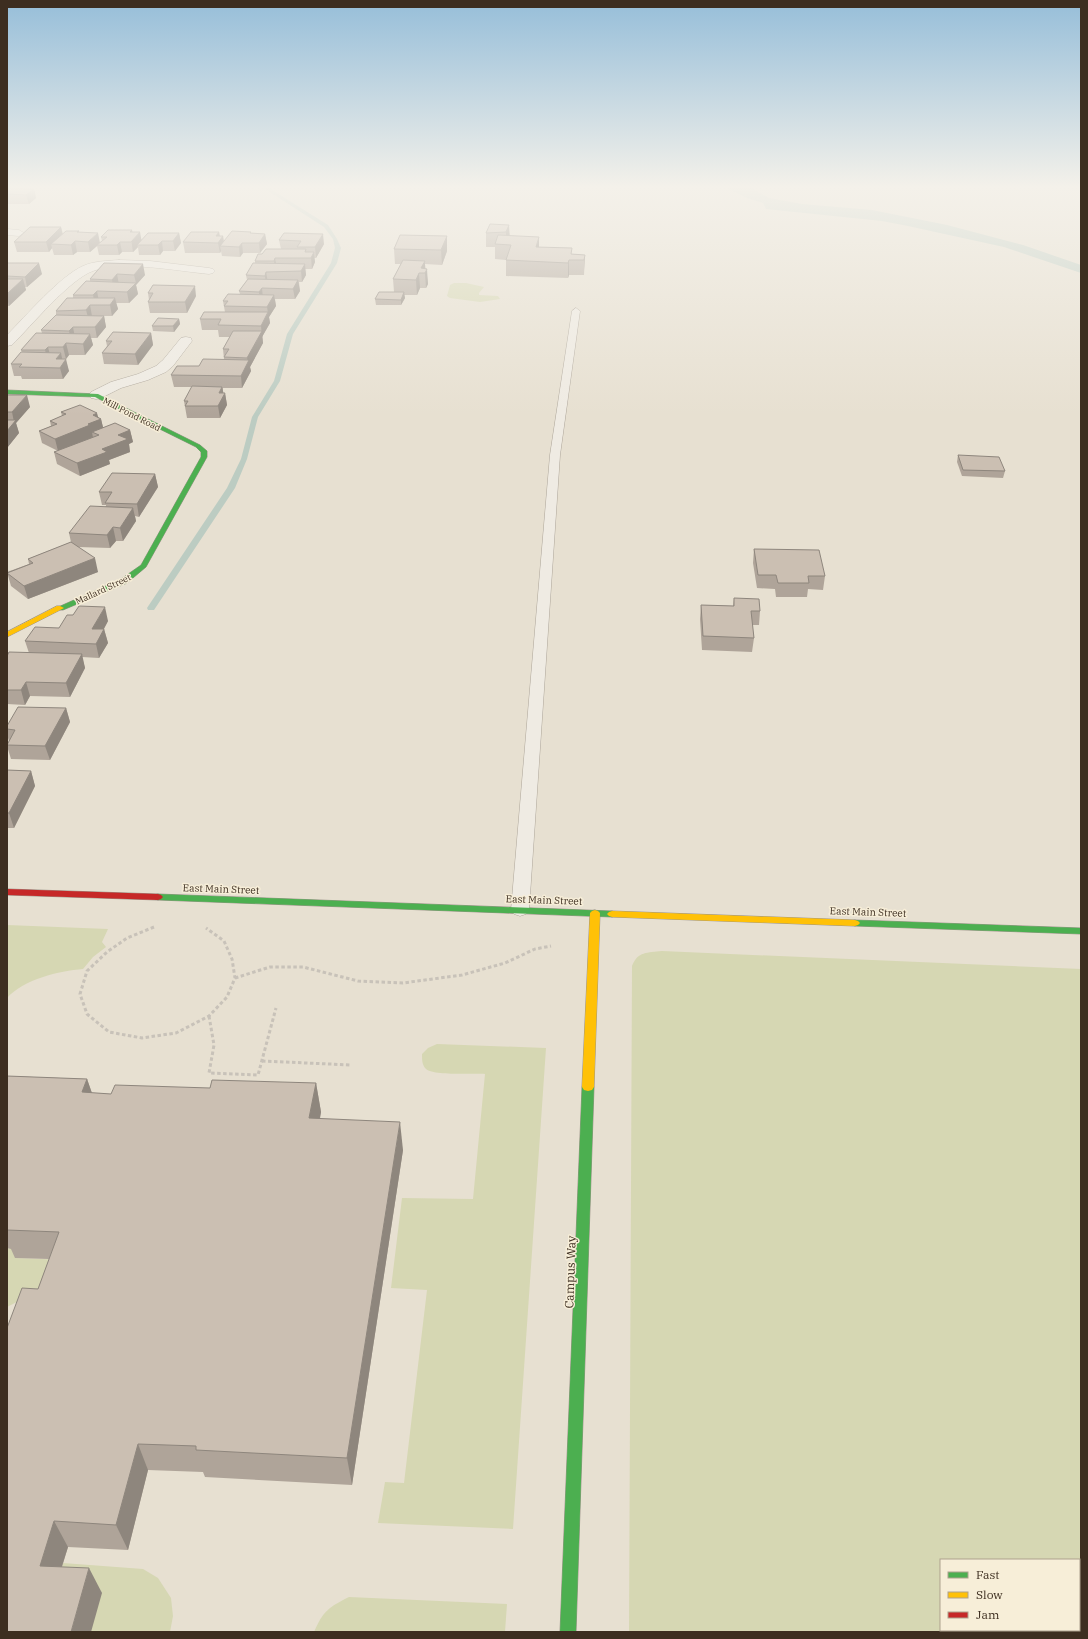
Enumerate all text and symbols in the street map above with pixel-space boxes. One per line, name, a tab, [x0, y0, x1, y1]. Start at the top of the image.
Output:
street label: Mill Pond Road	[101, 395, 163, 434]
street label: Mallard Street	[74, 571, 132, 607]
street label: East Main Street	[182, 881, 260, 897]
street label: East Main Street	[505, 892, 583, 908]
street label: East Main Street	[829, 904, 907, 920]
street label: Campus Way	[561, 1235, 579, 1309]
legend	[940, 1559, 1080, 1631]
text: Fast	[976, 1567, 1000, 1582]
text: Slow	[976, 1587, 1003, 1602]
text: Jam	[976, 1607, 1000, 1622]

